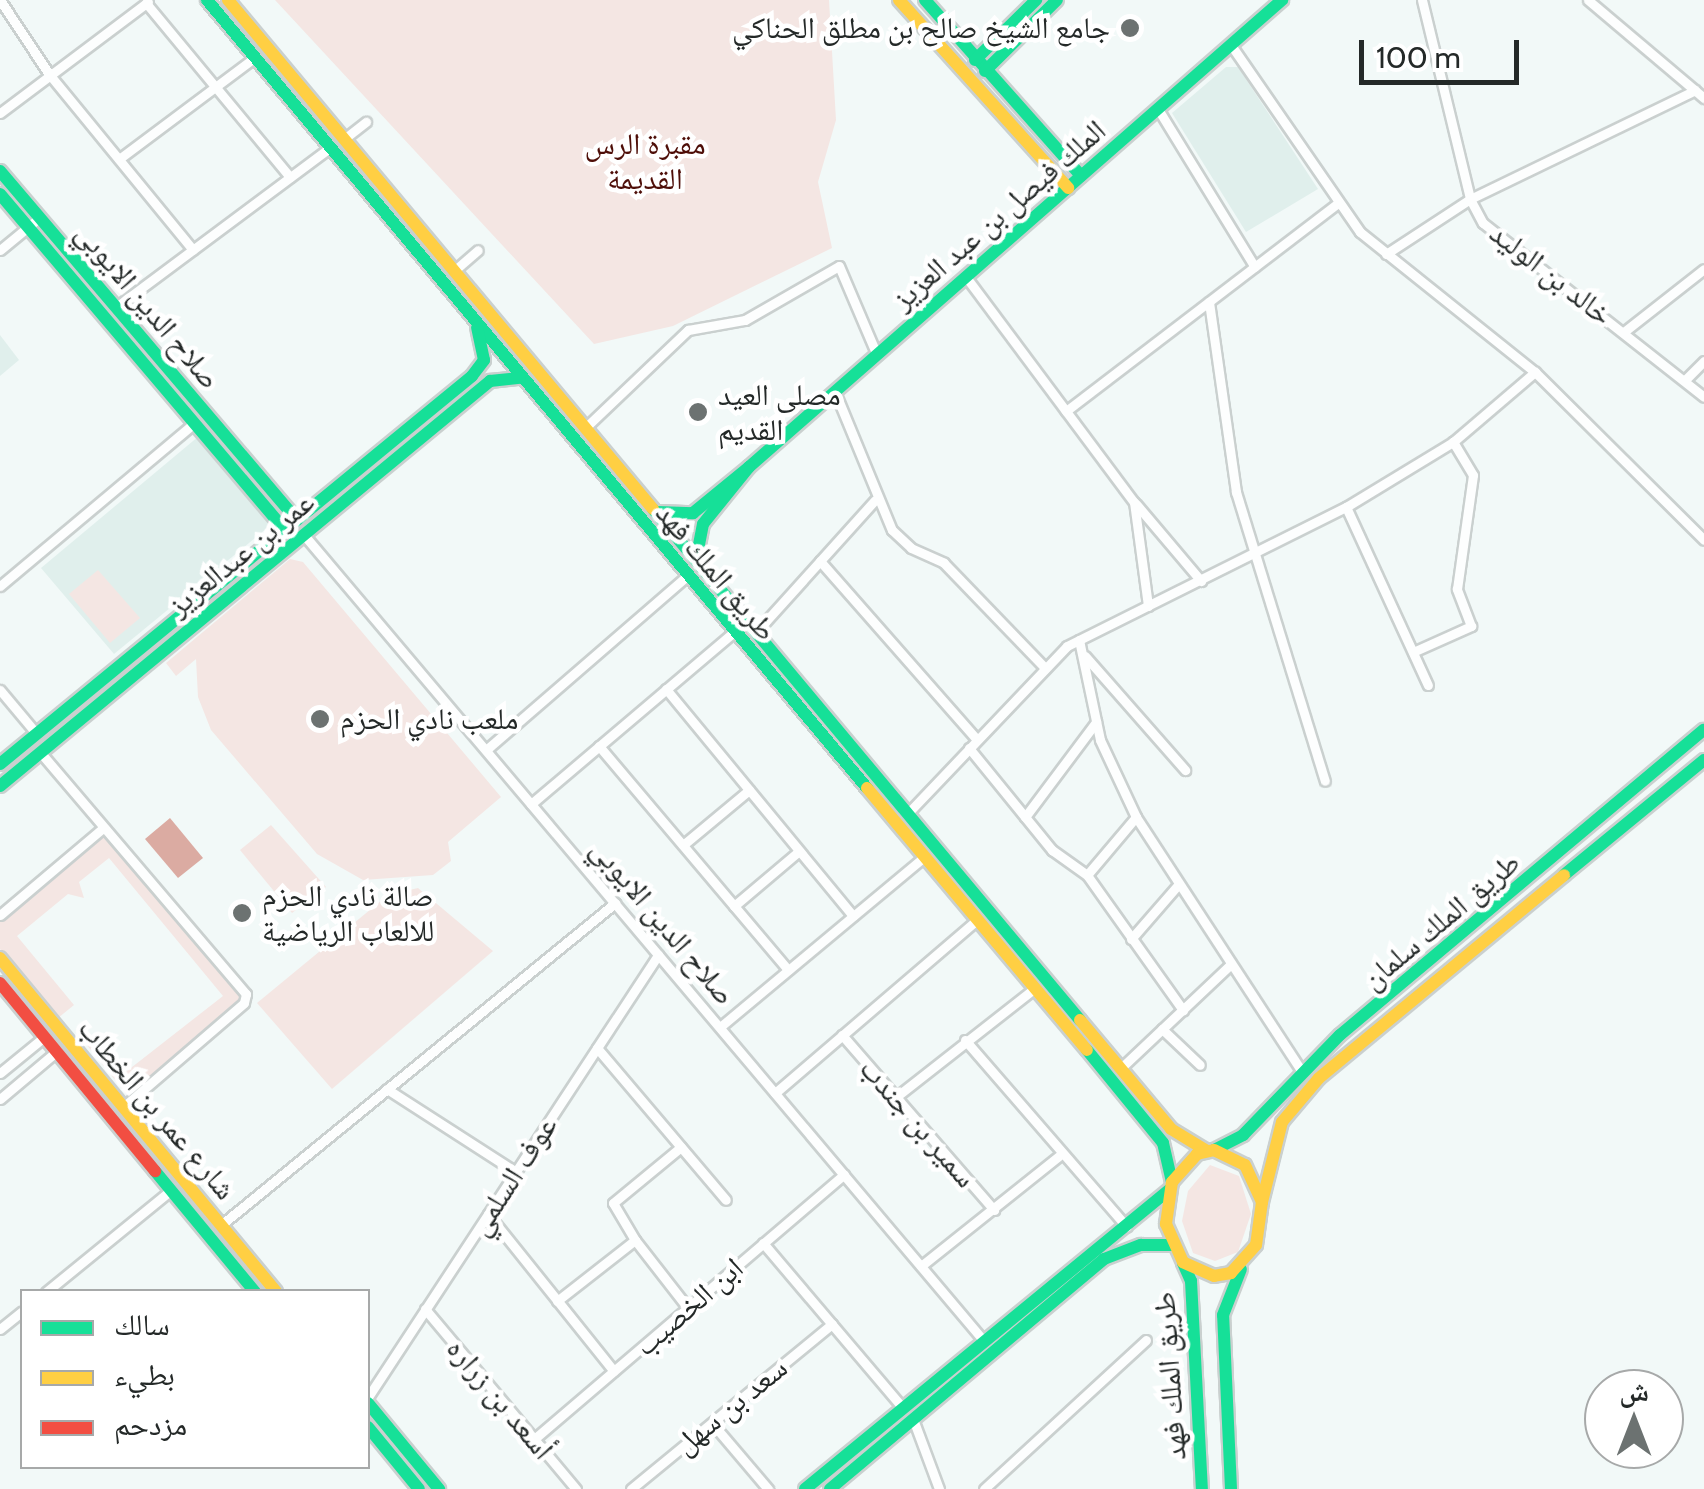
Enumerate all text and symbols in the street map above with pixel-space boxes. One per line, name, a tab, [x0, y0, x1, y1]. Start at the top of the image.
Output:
place label: جامع الشيخ صالح بن مطلق الحناكي	[732, 10, 1110, 46]
marker: جامع الشيخ صالح بن مطلق الحناكي	[1119, 17, 1141, 39]
scale bar	[1364, 20, 1524, 82]
text: 100 m	[1376, 39, 1461, 76]
street label: الملك فيصل بن عبد العزيز	[885, 112, 1113, 318]
park label: مقبرة الرس القديمة	[584, 126, 706, 196]
street label: خالد بن الوليد	[1483, 215, 1619, 333]
street label: صلاح الدين الايوبي	[68, 216, 228, 396]
place label: مصلى العيد القديم	[718, 377, 841, 448]
marker: مصلى العيد القديم	[687, 401, 709, 423]
street label: عمر بن عبدالعزيز	[161, 484, 321, 624]
street label: طريق الملك فهد	[648, 496, 784, 648]
place label: ملعب نادي الحزم	[340, 701, 519, 737]
marker: ملعب نادي الحزم	[309, 708, 331, 730]
street label: صلاح الدين الايوبي	[583, 832, 743, 1012]
street label: طريق الملك سلمان	[1355, 845, 1527, 997]
place label: صالة نادي الحزم للالعاب الرياضية	[262, 878, 434, 948]
marker: صالة نادي الحزم للالعاب الرياضية	[231, 902, 253, 924]
street label: شارع عمر بن الخطاب	[71, 1011, 243, 1207]
street label: سمير بن جندب	[852, 1051, 984, 1195]
street label: عوف السلمي	[461, 1110, 565, 1242]
street label: ابن الخصيب	[627, 1250, 751, 1364]
legend	[20, 1289, 370, 1469]
street label: طريق الملك فهد	[1146, 1291, 1194, 1461]
text: سالك	[114, 1306, 170, 1343]
street label: أسعد بن زراره	[439, 1331, 561, 1467]
street label: سعد بن سهل	[667, 1350, 795, 1462]
text: بطيء	[114, 1356, 175, 1393]
north arrow	[1584, 1369, 1684, 1469]
text: ش	[1619, 1374, 1649, 1408]
text: مزدحم	[114, 1406, 187, 1443]

